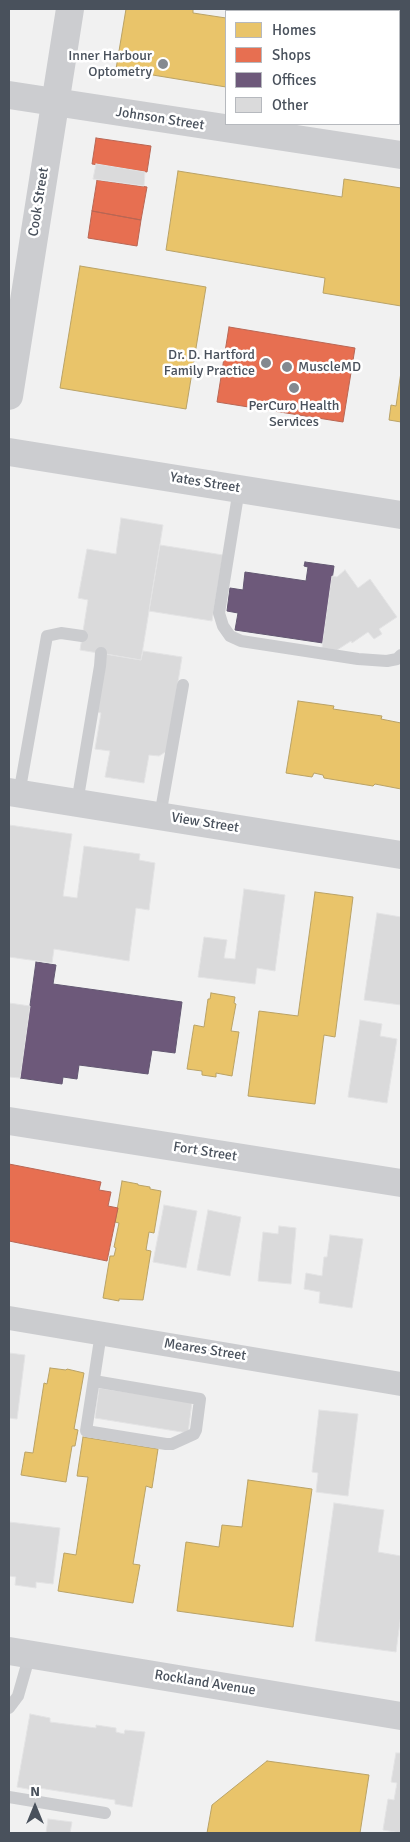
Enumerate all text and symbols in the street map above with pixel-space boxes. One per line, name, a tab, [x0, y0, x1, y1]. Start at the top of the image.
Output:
legend	[225, 10, 400, 125]
text: Homes	[272, 21, 316, 39]
text: Shops	[272, 46, 311, 64]
place label: Inner Harbour Optometry	[68, 48, 152, 80]
marker: Inner Harbour Optometry	[156, 57, 170, 71]
text: Offices	[272, 71, 316, 89]
text: Other	[272, 96, 308, 114]
street label: Johnson Street	[115, 104, 205, 134]
street label: Cook Street	[25, 166, 53, 238]
place label: Dr. D. Hartford Family Practice	[164, 347, 255, 380]
marker: Dr. D. Hartford Family Practice	[259, 356, 273, 370]
place label: MuscleMD	[298, 359, 361, 375]
marker: MuscleMD	[280, 360, 294, 374]
marker: PerCuro Health Services	[287, 381, 301, 395]
place label: PerCuro Health Services	[249, 398, 339, 431]
street label: Yates Street	[169, 469, 241, 497]
street label: View Street	[170, 809, 240, 837]
street label: Fort Street	[172, 1139, 238, 1165]
street label: Meares Street	[163, 1335, 247, 1365]
street label: Rockland Avenue	[153, 1667, 257, 1699]
north arrow	[10, 1782, 60, 1832]
text: N	[30, 1783, 40, 1800]

